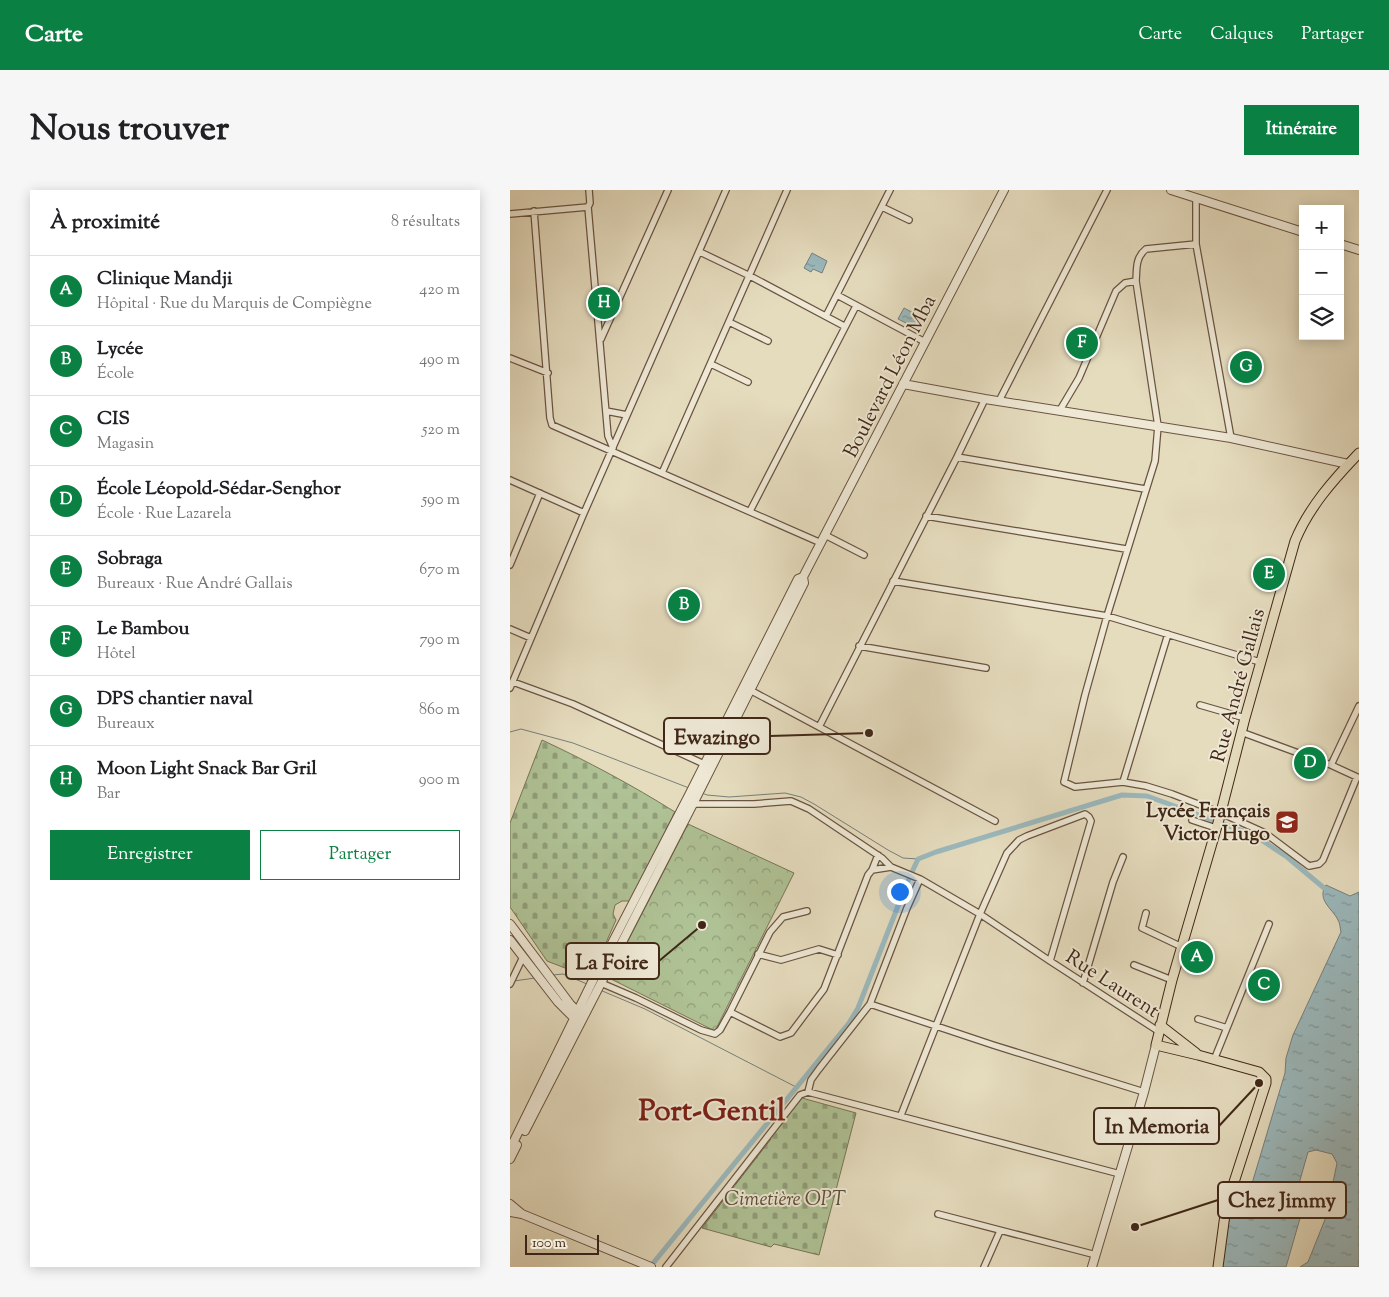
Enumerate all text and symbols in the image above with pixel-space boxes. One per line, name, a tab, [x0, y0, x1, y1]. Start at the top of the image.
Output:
text: Carte	[25, 18, 83, 52]
text: Carte	[1139, 22, 1182, 48]
text: Calques	[1210, 22, 1273, 48]
text: Partager	[1301, 22, 1364, 48]
text: Nous trouver	[30, 105, 229, 156]
button: Itinéraire	[1244, 105, 1359, 155]
map controls	[1299, 205, 1344, 340]
button: +	[1299, 205, 1344, 250]
text: À proximité	[50, 208, 160, 238]
text: 8 résultats	[391, 211, 460, 234]
button: −	[1299, 250, 1344, 295]
text: Clinique Mandji	[97, 266, 232, 293]
text: A	[60, 279, 73, 302]
text: 420 m	[419, 279, 460, 302]
pin: H	[588, 284, 620, 322]
street label: Boulevard Léon Mba	[838, 291, 945, 464]
text: Hôpital · Rue du Marquis de Compiègne	[97, 293, 372, 316]
button: layers	[1299, 295, 1344, 340]
pin: F	[1066, 324, 1098, 362]
text: Lycée	[97, 336, 143, 363]
pin: G	[1230, 348, 1262, 386]
text: B	[61, 349, 71, 372]
text: 490 m	[419, 349, 460, 372]
text: École	[97, 363, 134, 386]
text: CIS	[97, 406, 130, 433]
text: C	[60, 419, 72, 442]
text: 520 m	[422, 419, 460, 442]
text: Magasin	[97, 433, 154, 456]
text: École Léopold-Sédar-Senghor	[97, 476, 341, 503]
text: D	[60, 489, 72, 512]
text: 590 m	[422, 489, 460, 512]
text: École · Rue Lazarela	[97, 503, 232, 526]
text: Sobraga	[97, 546, 163, 573]
pin: E	[1253, 555, 1285, 593]
text: E	[61, 559, 71, 582]
text: 670 m	[419, 559, 460, 582]
text: Bureaux · Rue André Gallais	[97, 573, 292, 596]
pin: B	[668, 586, 700, 624]
street label: Rue André Gallais	[1205, 605, 1274, 766]
text: Le Bambou	[97, 616, 189, 643]
text: F	[62, 629, 70, 652]
text: 790 m	[419, 629, 460, 652]
text: Hôtel	[97, 643, 136, 666]
text: DPS chantier naval	[97, 686, 253, 713]
text: G	[59, 699, 73, 722]
text: 860 m	[419, 699, 460, 722]
text: Bureaux	[97, 713, 155, 736]
callout: Ewazingo	[664, 718, 770, 754]
text: Ewazingo	[674, 724, 760, 754]
pin: D	[1294, 744, 1326, 782]
text: Moon Light Snack Bar Gril	[97, 756, 317, 783]
text: H	[60, 769, 72, 792]
text: 900 m	[419, 769, 460, 792]
text: Bar	[97, 783, 120, 806]
place label: Lycée Français Victor Hugo	[1146, 798, 1270, 850]
school or university icon: Lycée Français Victor Hugo	[1274, 809, 1300, 835]
button: Enregistrer	[50, 830, 250, 880]
button: Partager	[260, 830, 460, 880]
your location	[887, 879, 913, 905]
pin: A	[1181, 938, 1213, 976]
callout: La Foire	[566, 943, 659, 979]
street label: Rue Laurent	[1059, 944, 1164, 1026]
text: La Foire	[575, 949, 649, 979]
pin: C	[1248, 966, 1280, 1004]
district label: Port-Gentil	[639, 1091, 786, 1134]
callout: In Memoria	[1094, 1108, 1219, 1144]
text: In Memoria	[1105, 1113, 1210, 1143]
callout: Chez Jimmy	[1218, 1182, 1346, 1218]
park label: Cimetière OPT	[724, 1186, 846, 1215]
text: Chez Jimmy	[1228, 1187, 1336, 1217]
scale bar	[525, 1232, 599, 1255]
text: 100 m	[532, 1234, 566, 1254]

